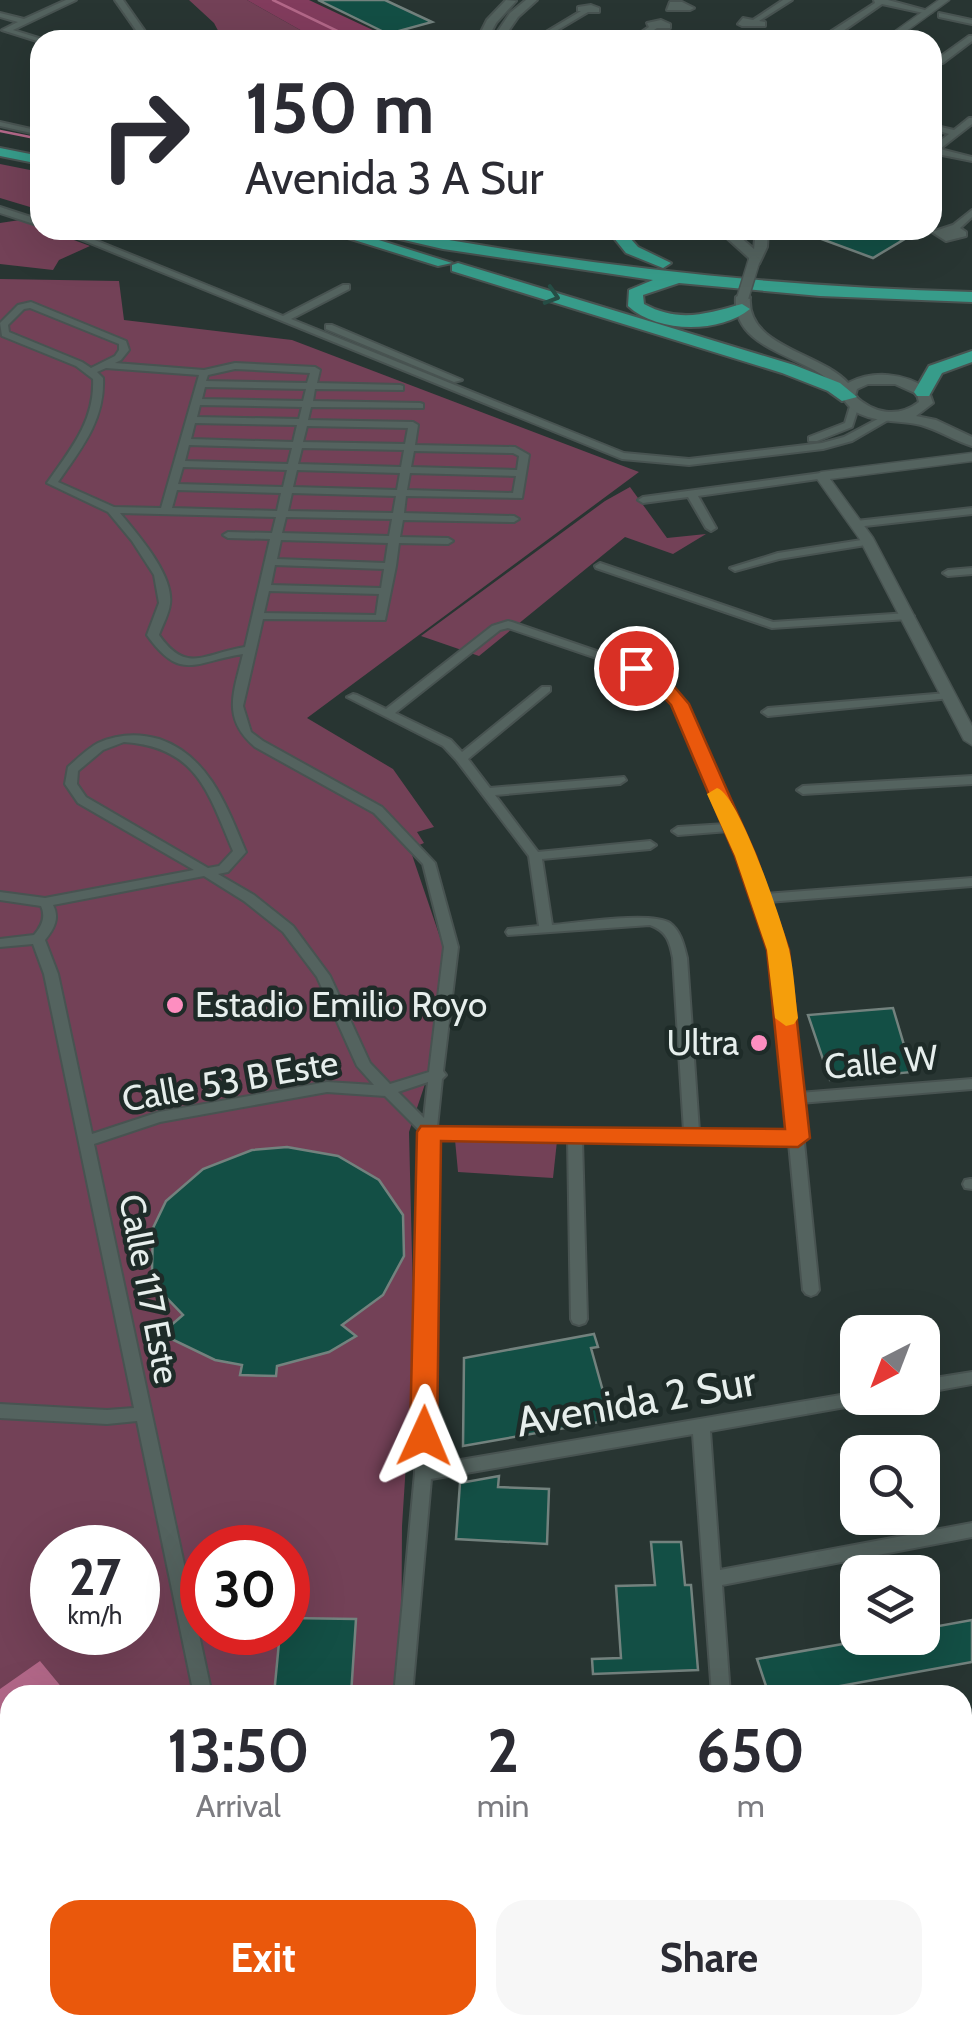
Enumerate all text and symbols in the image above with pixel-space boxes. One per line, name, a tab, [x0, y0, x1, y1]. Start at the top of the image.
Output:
text: 150 m	[245, 65, 434, 151]
icon: right	[80, 70, 210, 200]
text: Avenida 3 A Sur	[245, 151, 543, 205]
one-way arrow	[542, 284, 559, 305]
pin	[594, 626, 679, 711]
icon: arrive	[609, 641, 664, 696]
place label: Estadio Emilio Royo	[195, 983, 487, 1026]
marker: Estadio Emilio Royo	[164, 994, 186, 1016]
place label: Ultra	[667, 1021, 739, 1064]
marker: Ultra	[748, 1032, 770, 1054]
street label: Calle W	[822, 1035, 939, 1088]
street label: Calle 53 B Este	[119, 1040, 341, 1121]
street label: Calle 117 Este	[110, 1191, 189, 1387]
north arrow	[840, 1315, 940, 1415]
map controls	[840, 1315, 940, 1655]
street label: Avenida 2 Sur	[512, 1354, 761, 1448]
position arrow	[372, 1384, 476, 1488]
button: search	[840, 1435, 940, 1535]
speed limit sign: 30	[180, 1525, 310, 1655]
text: 27	[69, 1547, 121, 1608]
button: layers	[840, 1555, 940, 1655]
text: km/h	[68, 1600, 122, 1630]
text: 13:50	[167, 1714, 310, 1787]
text: 2	[487, 1714, 519, 1787]
text: 650	[697, 1714, 805, 1787]
text: Arrival	[196, 1786, 281, 1825]
text: min	[477, 1786, 529, 1825]
text: m	[737, 1786, 765, 1825]
button: Exit	[50, 1900, 476, 2015]
button: Share	[496, 1900, 922, 2015]

